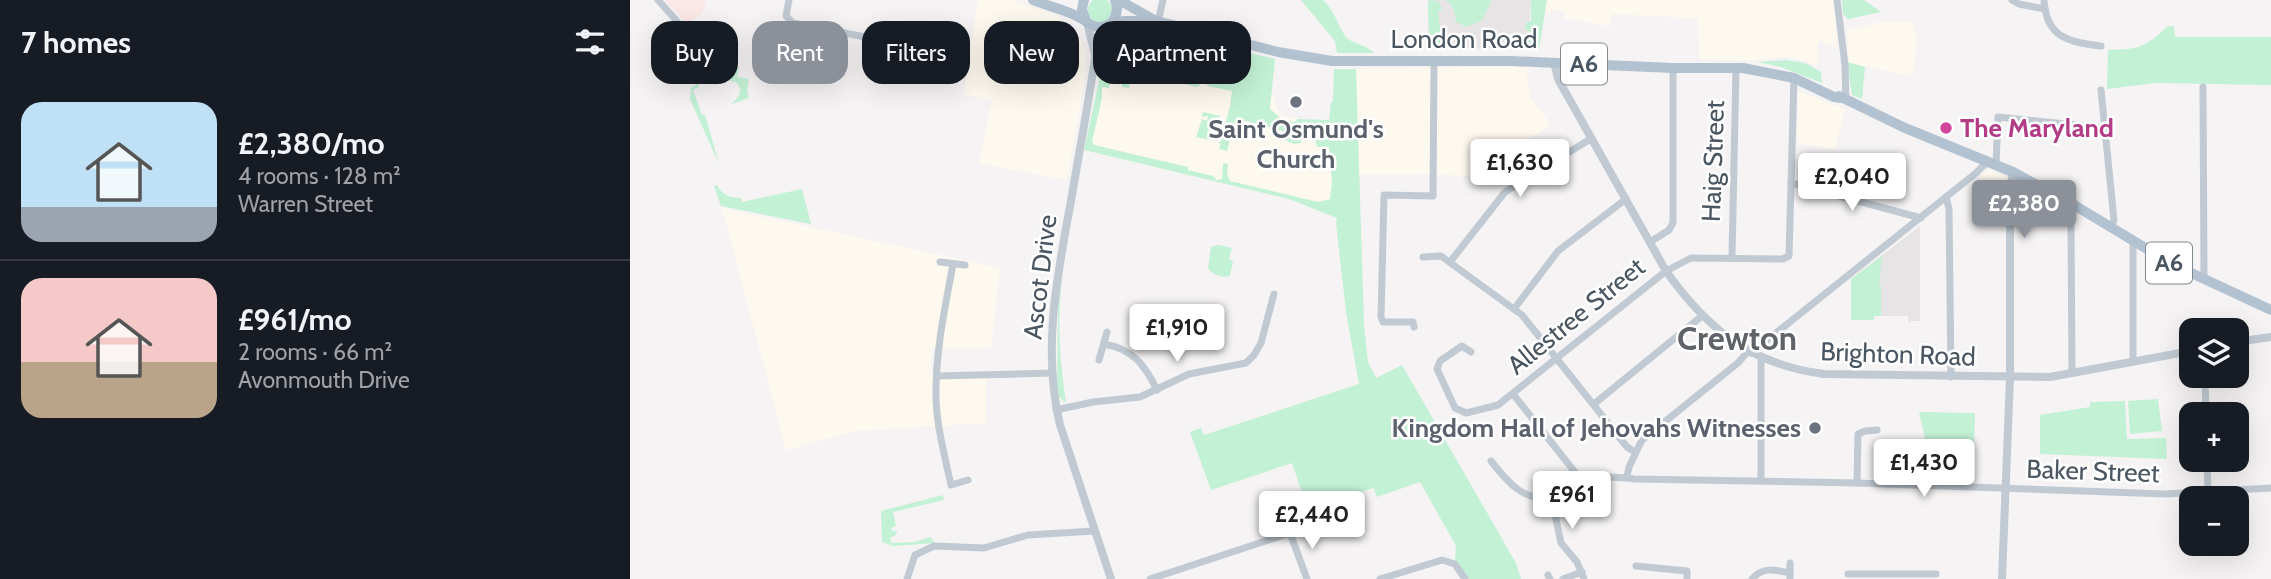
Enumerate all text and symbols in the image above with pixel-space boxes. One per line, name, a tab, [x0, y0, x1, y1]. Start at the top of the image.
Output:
chip: Buy	[651, 21, 738, 84]
chip: Rent	[752, 21, 848, 84]
chip: Filters	[862, 21, 970, 84]
chip: New	[984, 21, 1079, 84]
chip: Apartment	[1093, 21, 1251, 84]
icon: filters	[571, 23, 609, 61]
street label: London Road	[1390, 23, 1538, 55]
text: 7 homes	[21, 24, 131, 61]
road number: A6	[1561, 43, 1607, 84]
marker: Saint Osmund's Church	[1288, 94, 1304, 110]
street label: Haig Street	[1695, 99, 1731, 222]
place label: The Maryland	[1960, 112, 2114, 144]
place label: Saint Osmund's Church	[1208, 113, 1384, 175]
marker: The Maryland	[1938, 120, 1954, 136]
text: £2,380/mo	[238, 125, 385, 162]
icon: home	[77, 130, 161, 214]
pin: £1,630	[1463, 140, 1577, 199]
text: £1,630	[1486, 148, 1554, 176]
pin: £2,040	[1795, 154, 1909, 213]
text: 4 rooms · 128 m²	[238, 162, 401, 190]
text: £2,040	[1814, 162, 1890, 190]
pin: £2,380	[1967, 180, 2081, 240]
text: £2,380	[1988, 189, 2060, 217]
text: Warren Street	[238, 190, 373, 218]
street label: Ascot Drive	[1016, 213, 1064, 341]
road number: A6	[2146, 242, 2192, 284]
street label: Allestree Street	[1501, 251, 1652, 381]
text: £961/mo	[238, 301, 352, 338]
pin: £1,910	[1120, 304, 1234, 364]
icon: home	[77, 306, 161, 390]
text: £1,910	[1145, 313, 1209, 341]
district label: Crewton	[1677, 318, 1797, 358]
map controls	[2179, 318, 2249, 556]
button: layers	[2179, 318, 2249, 388]
street label: Brighton Road	[1820, 335, 1976, 373]
text: 2 rooms · 66 m²	[238, 338, 392, 366]
text: Avonmouth Drive	[238, 366, 410, 394]
button: +	[2179, 402, 2249, 472]
place label: Kingdom Hall of Jehovahs Witnesses	[1391, 412, 1801, 444]
marker: Kingdom Hall of Jehovahs Witnesses	[1807, 420, 1823, 436]
pin: £1,430	[1867, 440, 1981, 499]
text: £1,430	[1890, 448, 1958, 476]
street label: Baker Street	[2026, 453, 2160, 489]
pin: £961	[1531, 472, 1613, 531]
text: £961	[1549, 480, 1595, 508]
button: −	[2179, 486, 2249, 556]
pin: £2,440	[1255, 491, 1369, 551]
text: £2,440	[1275, 500, 1349, 528]

